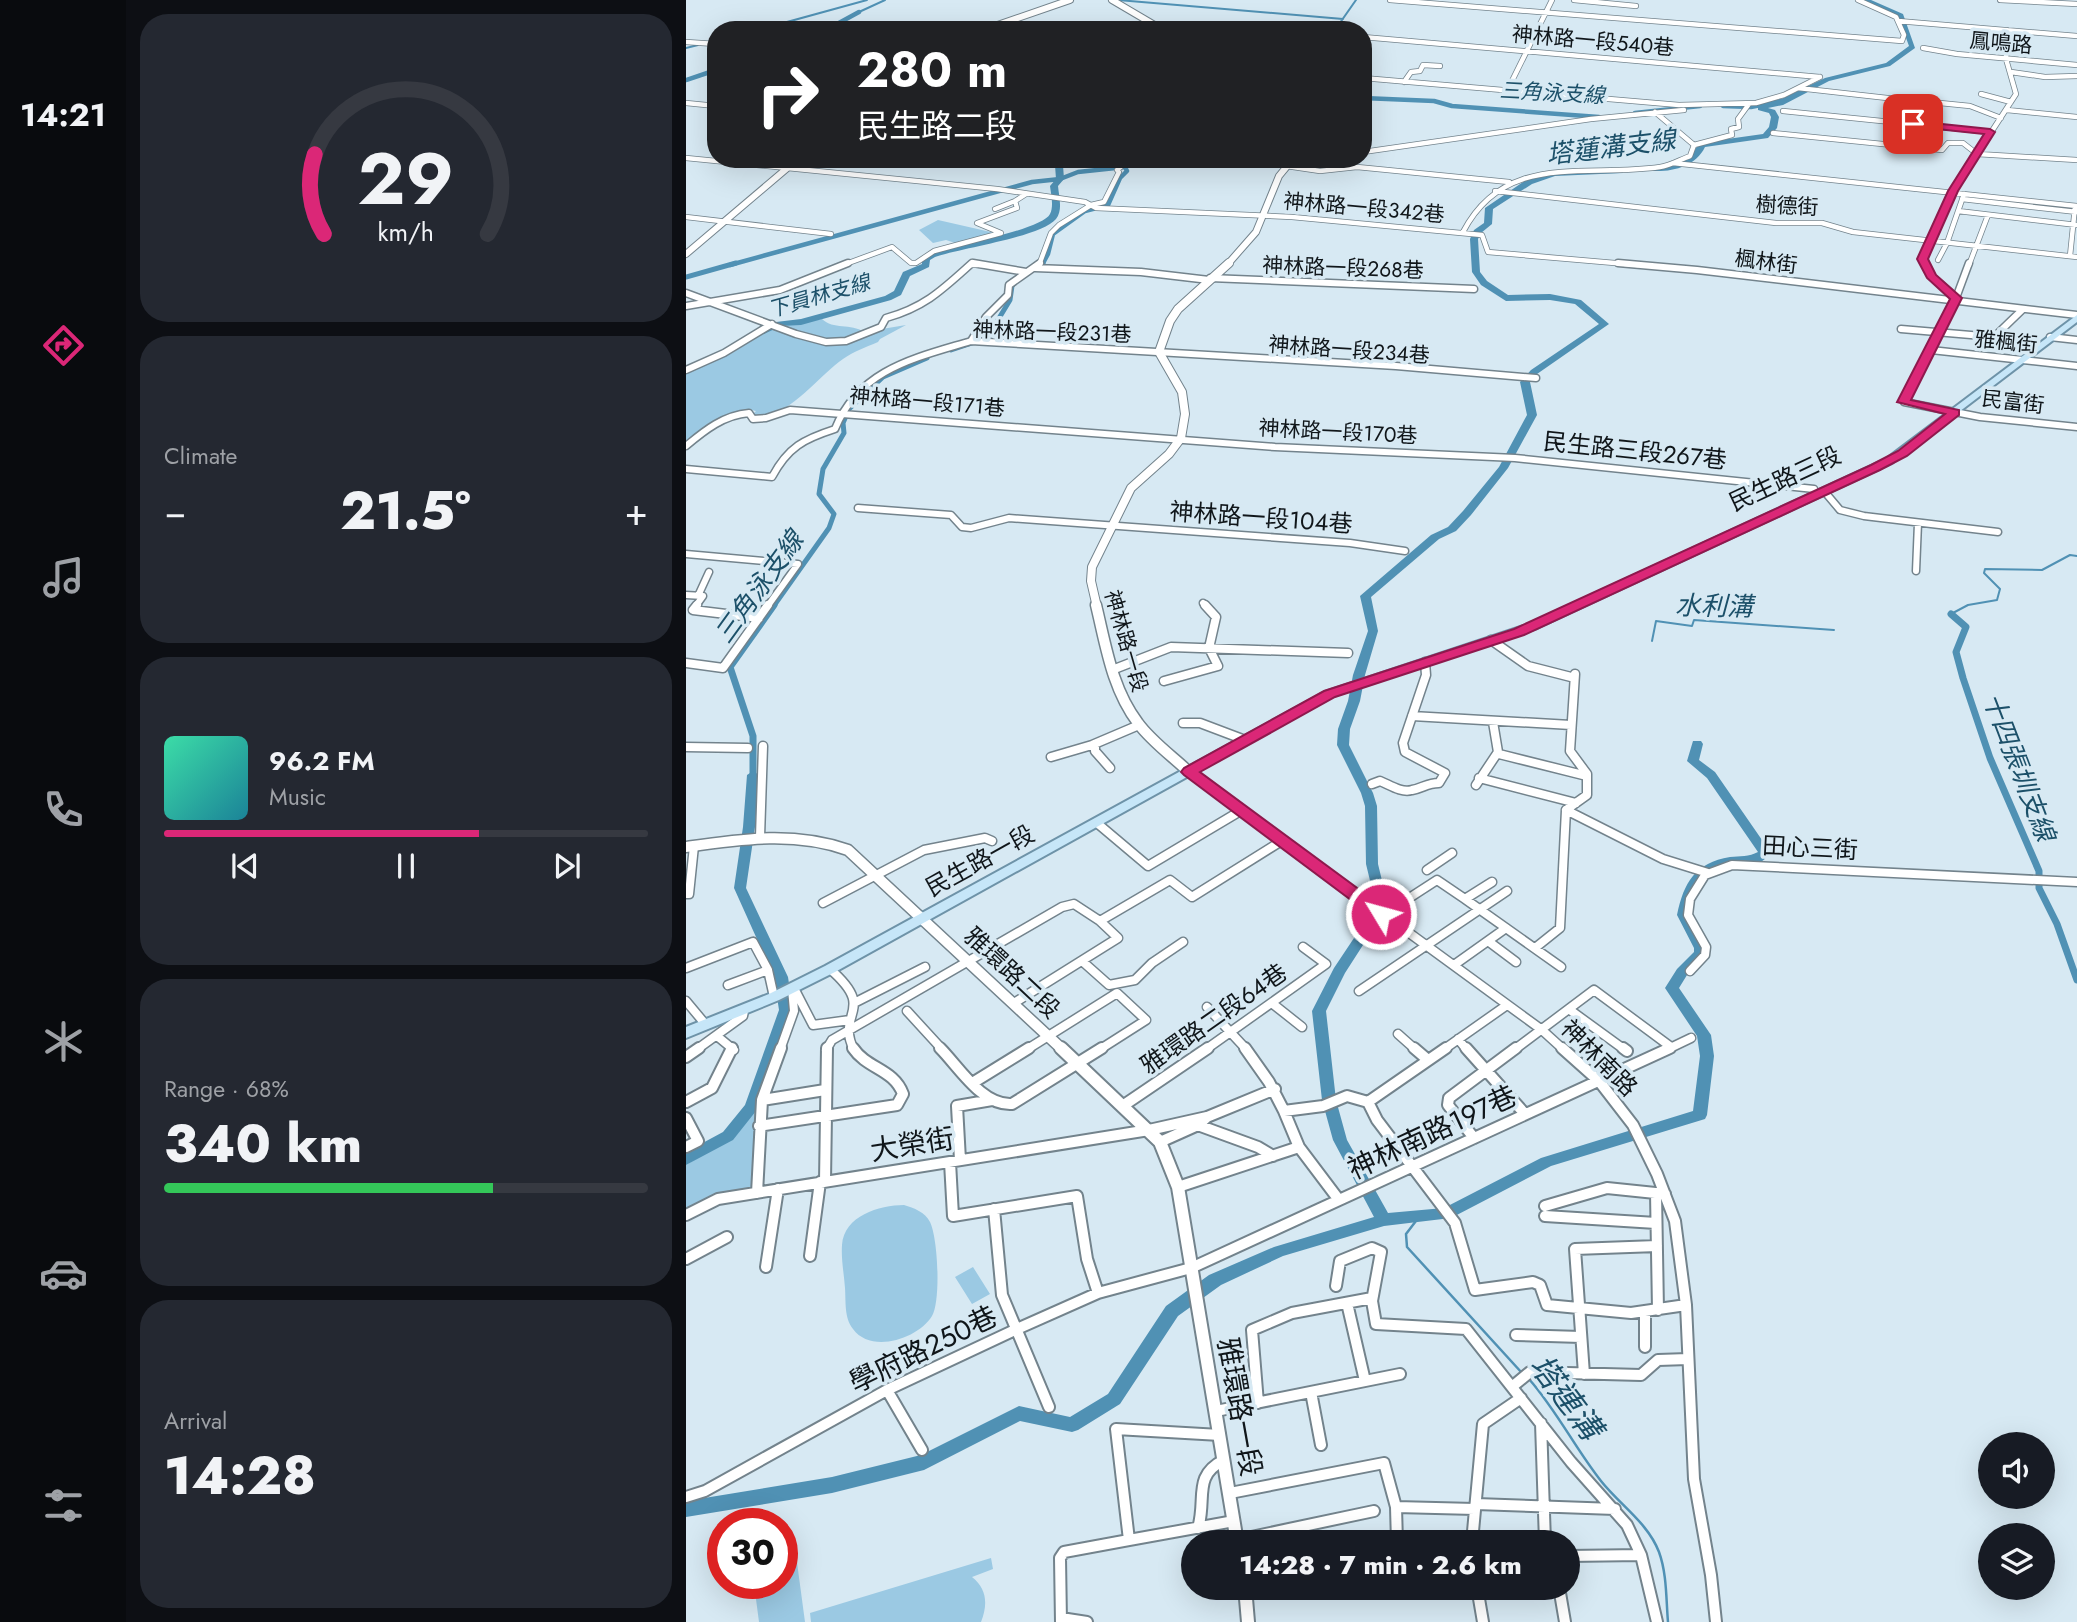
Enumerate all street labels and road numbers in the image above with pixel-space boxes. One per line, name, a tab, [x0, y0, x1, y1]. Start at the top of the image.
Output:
street label: 神林路一段540巷	[1511, 19, 1675, 63]
street label: 鳳鳴路	[1968, 25, 2034, 61]
street label: 神林路一段342巷	[1282, 186, 1446, 230]
street label: 樹德街	[1755, 189, 1819, 223]
street label: 楓林街	[1733, 243, 1799, 281]
street label: 神林路一段268巷	[1262, 250, 1424, 286]
street label: 神林路一段231巷	[972, 314, 1132, 350]
street label: 雅楓街	[1973, 324, 2039, 360]
street label: 神林路一段234巷	[1267, 329, 1431, 371]
street label: 神林路一段171巷	[848, 380, 1006, 424]
street label: 民富街	[1980, 383, 2046, 421]
street label: 神林路一段170巷	[1258, 413, 1418, 451]
street label: 民生路三段267巷	[1542, 423, 1728, 478]
street label: 民生路三段	[1723, 437, 1847, 520]
street label: 神林路一段104巷	[1168, 494, 1354, 541]
street label: 神林路一段	[1097, 586, 1155, 696]
street label: 民生路一段	[919, 816, 1041, 905]
street label: 田心三街	[1761, 828, 1859, 867]
street label: 雅環路二段	[957, 919, 1068, 1026]
street label: 雅環路二段64巷	[1133, 955, 1294, 1082]
street label: 神林南路	[1553, 1011, 1646, 1104]
street label: 神林南路197巷	[1341, 1075, 1524, 1190]
street label: 大榮街	[867, 1118, 957, 1171]
street label: 學府路250巷	[842, 1296, 1004, 1403]
street label: 雅環路一段	[1207, 1335, 1272, 1480]

